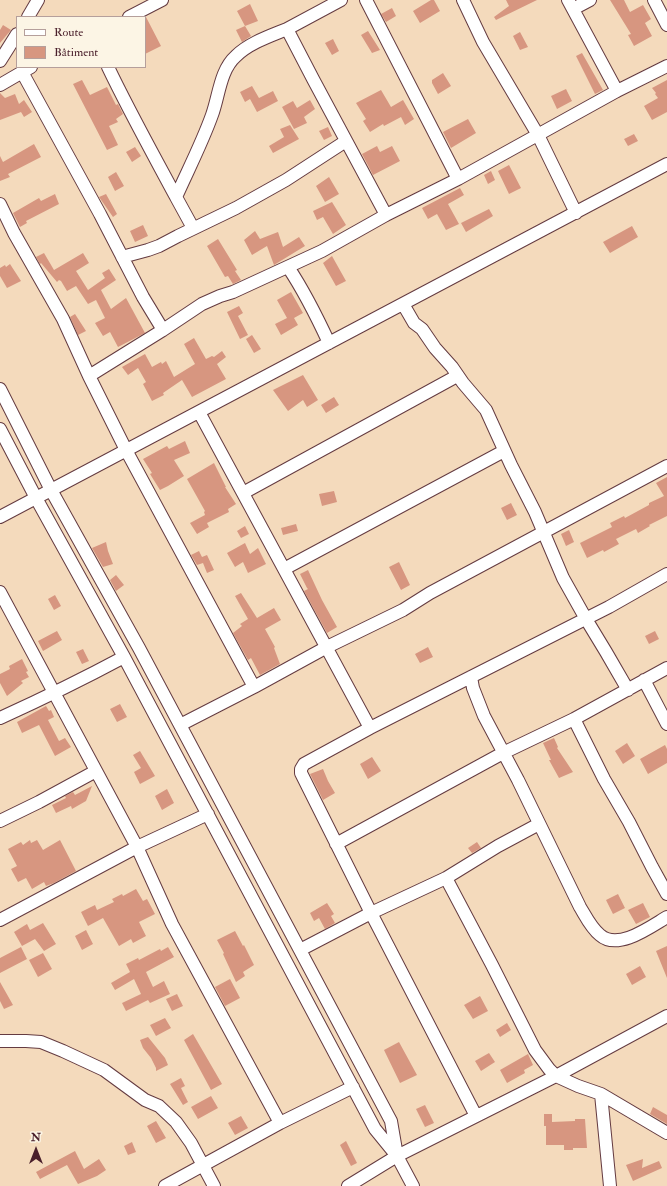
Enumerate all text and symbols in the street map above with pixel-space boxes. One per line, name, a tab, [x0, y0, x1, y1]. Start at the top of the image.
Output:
legend	[16, 16, 146, 68]
text: Route	[54, 25, 83, 40]
text: Bâtiment	[54, 45, 98, 60]
north arrow	[16, 1130, 56, 1170]
text: N	[31, 1131, 41, 1144]

